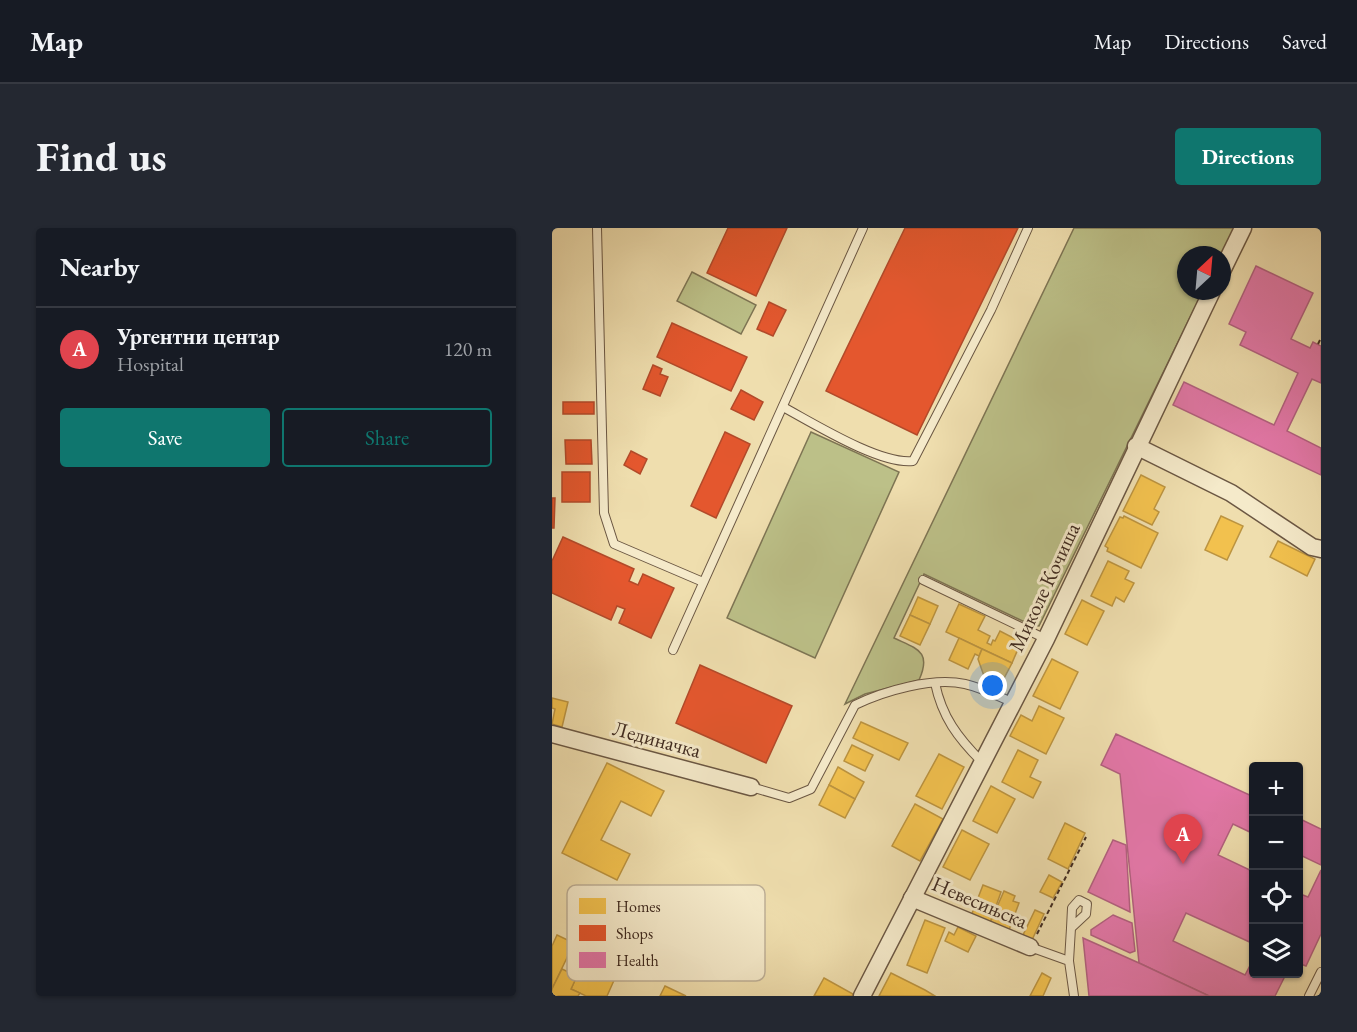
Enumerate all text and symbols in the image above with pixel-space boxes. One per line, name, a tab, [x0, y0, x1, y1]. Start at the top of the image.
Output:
text: Map	[30, 23, 83, 59]
text: Map	[1094, 28, 1131, 55]
text: Directions	[1164, 28, 1249, 55]
text: Saved	[1282, 28, 1327, 55]
button: Directions	[1175, 128, 1321, 185]
text: Find us	[36, 129, 167, 184]
north arrow	[1177, 246, 1231, 300]
text: Nearby	[60, 250, 140, 284]
text: Ургентни центар	[117, 322, 280, 351]
text: A	[72, 336, 87, 362]
text: 120 m	[444, 336, 492, 362]
text: Hospital	[117, 351, 184, 377]
button: Save	[60, 408, 270, 467]
button: Share	[282, 408, 492, 467]
street label: Миколе Кочиша	[1002, 518, 1086, 656]
your location	[978, 671, 1007, 700]
street label: Лединачка	[610, 714, 705, 764]
map controls	[1249, 762, 1303, 978]
button: +	[1249, 762, 1303, 816]
pin: A	[1164, 814, 1202, 864]
button: −	[1249, 816, 1303, 870]
street label: Невесињска	[928, 870, 1032, 934]
button: locate	[1249, 870, 1303, 924]
legend	[567, 885, 765, 981]
text: Homes	[616, 896, 661, 917]
text: Shops	[616, 923, 653, 944]
button: layers	[1249, 924, 1303, 978]
text: Health	[616, 950, 659, 971]

